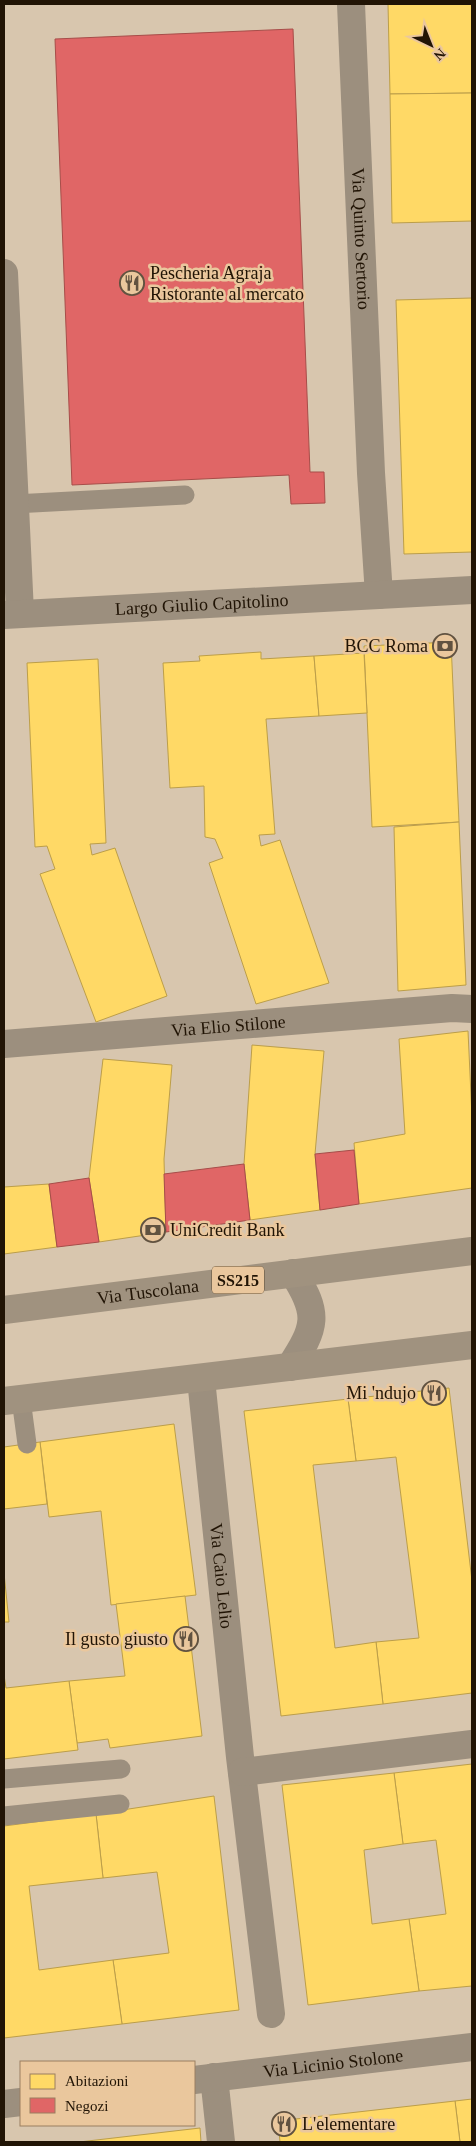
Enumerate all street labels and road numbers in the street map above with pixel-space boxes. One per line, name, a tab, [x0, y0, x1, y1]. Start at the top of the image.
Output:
street label: Via Quinto Sertorio	[348, 167, 374, 310]
street label: Largo Giulio Capitolino	[114, 590, 289, 619]
street label: Via Elio Stilone	[170, 1011, 286, 1041]
road number: SS215	[212, 1266, 264, 1294]
street label: Via Tuscolana	[96, 1276, 200, 1308]
street label: Via Caio Lelio	[206, 1522, 237, 1630]
street label: Via Licinio Stolone	[262, 2045, 404, 2082]

